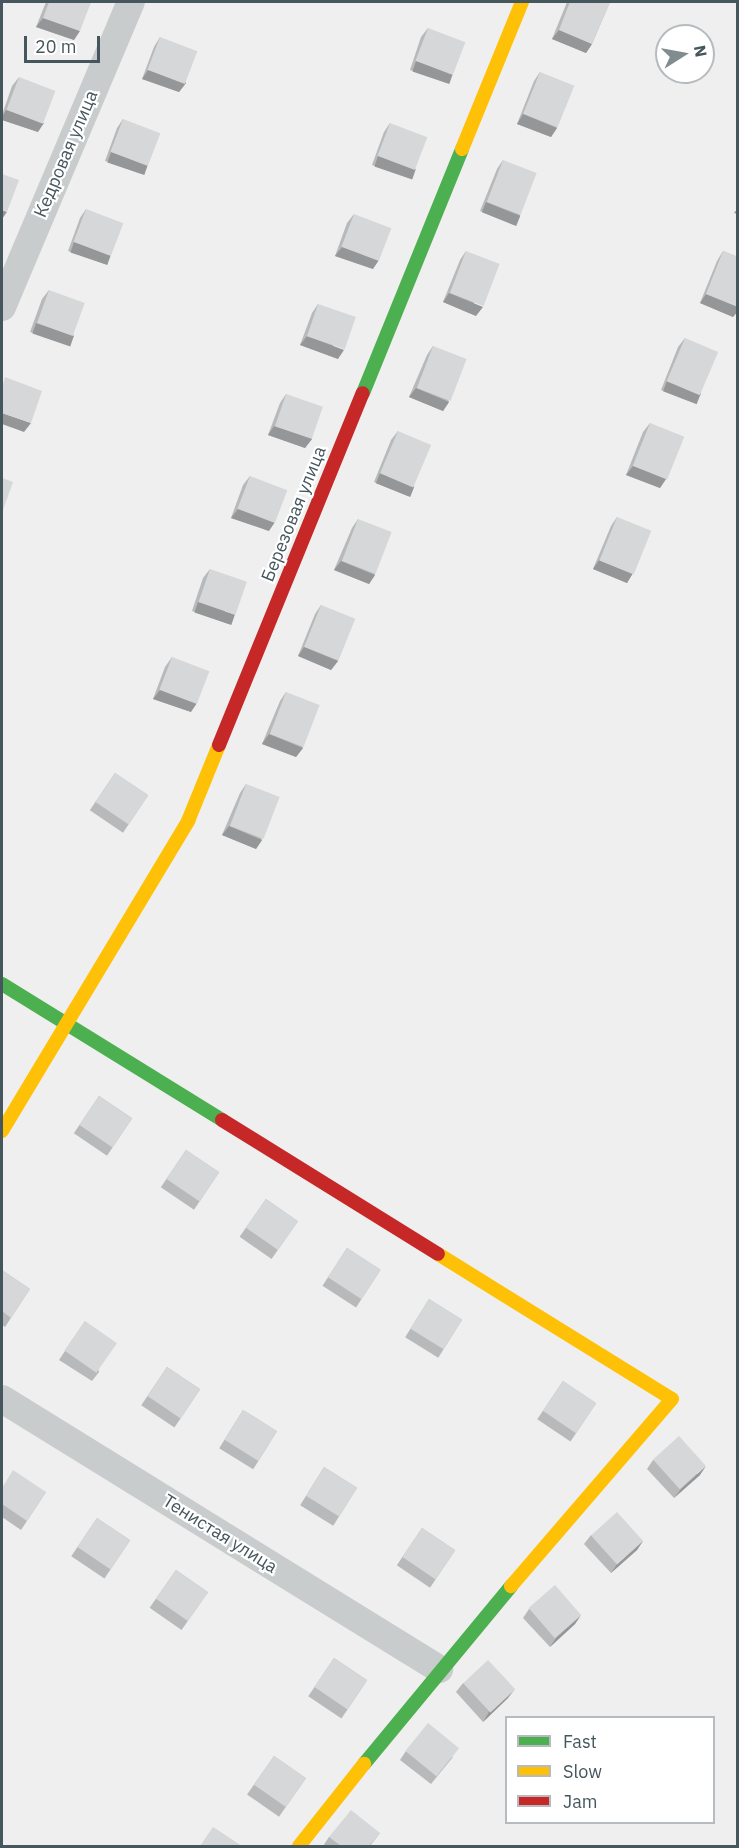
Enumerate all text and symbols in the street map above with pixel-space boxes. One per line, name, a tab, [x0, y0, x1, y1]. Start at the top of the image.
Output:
scale bar	[27, 24, 104, 62]
north arrow	[655, 24, 715, 84]
text: 20 m	[35, 35, 77, 58]
text: N	[690, 43, 712, 59]
street label: Кедровая улица	[30, 87, 102, 221]
street label: Березовая улица	[257, 443, 331, 585]
street label: Тенистая улица	[159, 1490, 281, 1578]
legend	[505, 1716, 715, 1824]
text: Fast	[563, 1730, 597, 1753]
text: Slow	[563, 1760, 602, 1783]
text: Jam	[563, 1790, 598, 1813]

